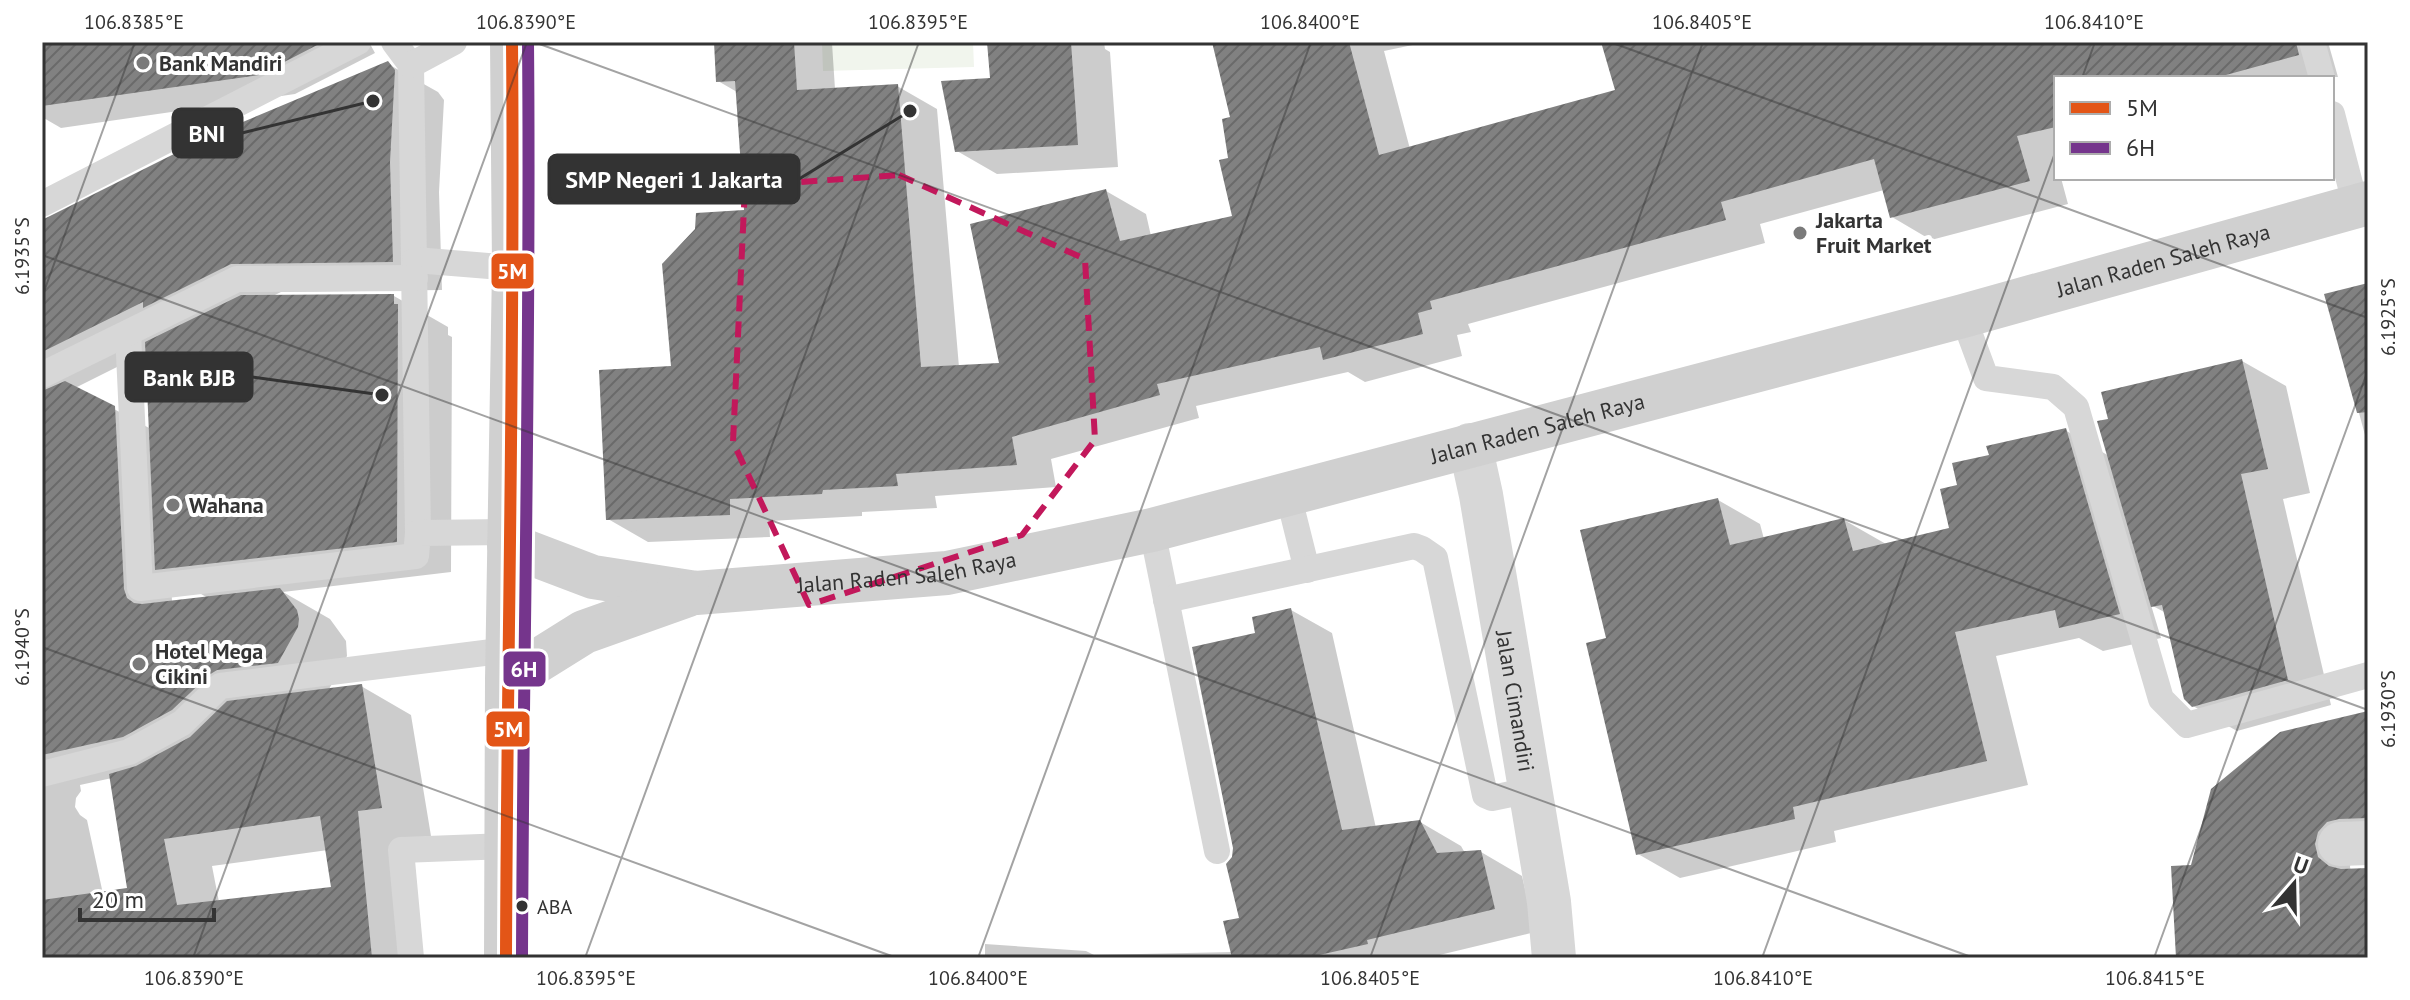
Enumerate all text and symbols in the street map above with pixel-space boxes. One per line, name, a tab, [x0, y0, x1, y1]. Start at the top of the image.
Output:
text: 106.8385°E	[84, 9, 184, 35]
text: 106.8390°E	[476, 9, 576, 35]
text: 106.8395°E	[868, 9, 968, 35]
text: 106.8400°E	[1260, 9, 1360, 35]
text: 106.8405°E	[1652, 9, 1752, 35]
text: 106.8410°E	[2044, 9, 2144, 35]
place label: Bank Mandiri	[159, 49, 283, 77]
marker: Bank Mandiri	[134, 54, 152, 72]
legend	[2054, 76, 2334, 180]
text: 5M	[2126, 92, 2158, 123]
callout: BNI	[173, 109, 242, 157]
text: BNI	[189, 118, 225, 149]
text: 6H	[2126, 132, 2155, 163]
callout: SMP Negeri 1 Jakarta	[549, 155, 799, 203]
text: SMP Negeri 1 Jakarta	[565, 164, 783, 195]
place label: Jakarta Fruit Market	[1815, 206, 1932, 259]
text: 6.1935°S	[9, 217, 35, 295]
street label: Jalan Raden Saleh Raya	[2052, 217, 2273, 304]
marker: Jakarta Fruit Market	[1791, 224, 1809, 242]
line badge: 5M	[490, 252, 535, 290]
text: 5M	[497, 257, 527, 285]
text: 6.1925°S	[2375, 278, 2401, 356]
callout: Bank BJB	[126, 353, 252, 401]
text: Bank BJB	[143, 362, 235, 393]
street label: Jalan Raden Saleh Raya	[1426, 387, 1648, 470]
place label: Wahana	[189, 491, 264, 519]
marker: Wahana	[164, 496, 182, 514]
street label: Jalan Raden Saleh Raya	[795, 545, 1019, 599]
text: 6.1940°S	[9, 608, 35, 686]
street label: Jalan Cimandiri	[1490, 627, 1541, 774]
place label: Hotel Mega Cikini	[155, 637, 263, 690]
line badge: 6H	[502, 650, 547, 688]
marker: Hotel Mega Cikini	[130, 655, 148, 673]
text: 6H	[511, 655, 537, 683]
text: 6.1930°S	[2375, 670, 2401, 748]
line badge: 5M	[485, 710, 531, 748]
text: 5M	[493, 715, 523, 743]
north arrow	[2254, 844, 2334, 924]
text: U	[2290, 850, 2312, 881]
scale bar	[80, 872, 214, 922]
text: 20 m	[92, 884, 144, 915]
place label: ABA	[537, 894, 572, 920]
marker: ABA	[514, 898, 530, 914]
text: 106.8390°E	[144, 965, 244, 991]
text: 106.8395°E	[536, 965, 636, 991]
text: 106.8400°E	[928, 965, 1028, 991]
text: 106.8405°E	[1320, 965, 1420, 991]
text: 106.8410°E	[1713, 965, 1813, 991]
text: 106.8415°E	[2105, 965, 2205, 991]

